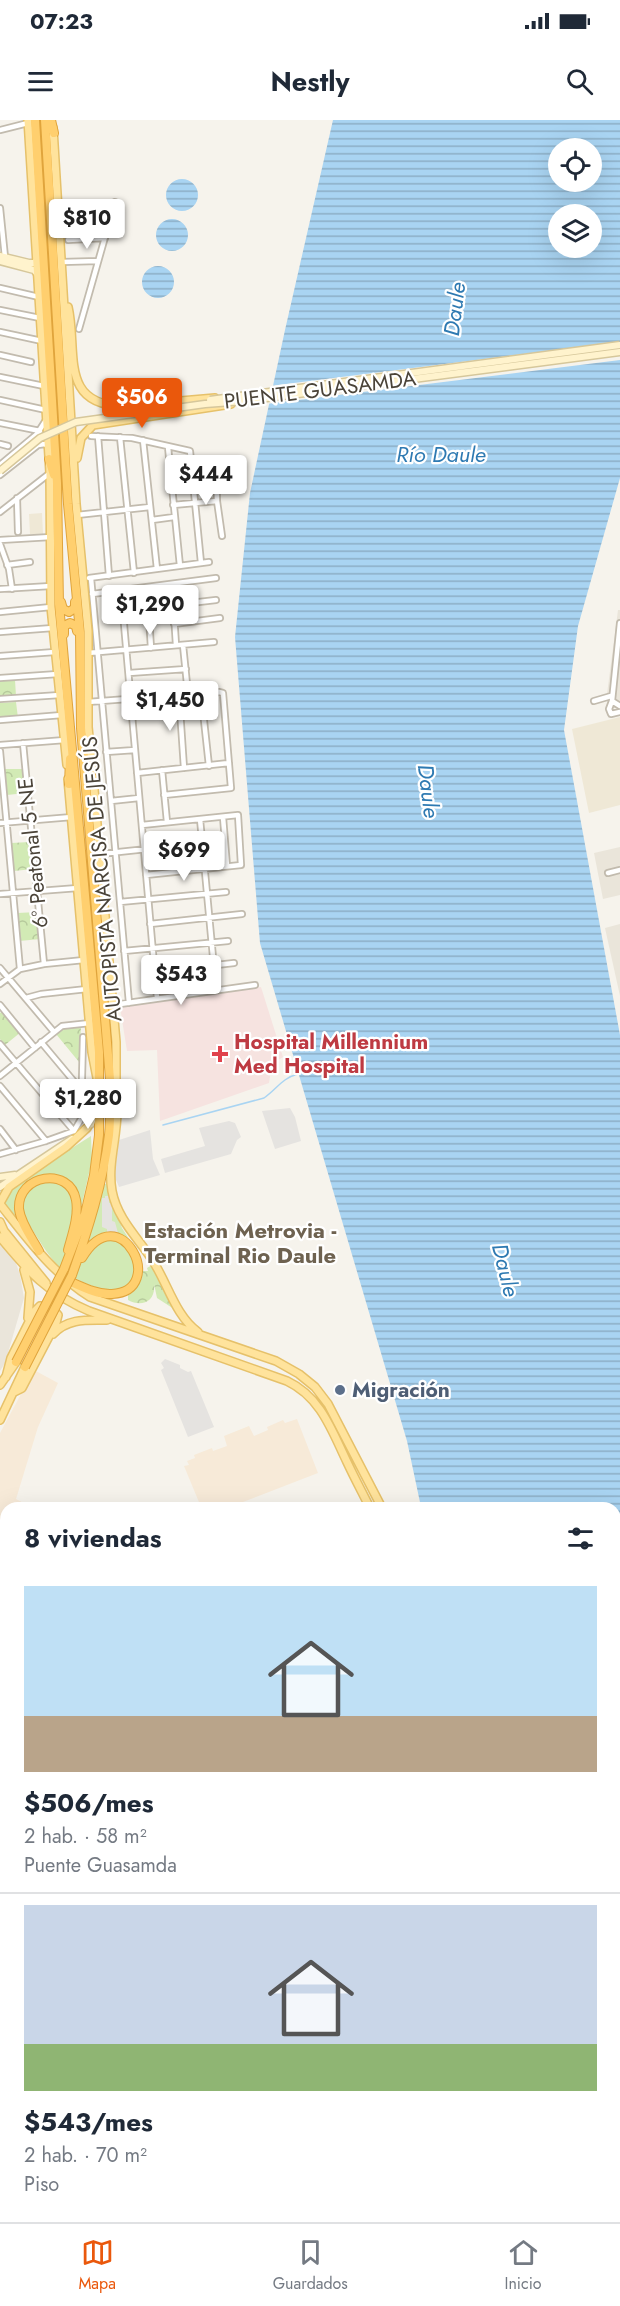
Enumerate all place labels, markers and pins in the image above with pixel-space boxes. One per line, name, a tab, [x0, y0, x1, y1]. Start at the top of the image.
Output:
pin: $810	[51, 199, 123, 250]
pin: $506	[106, 378, 178, 429]
pin: $444	[170, 455, 242, 506]
pin: $1,290	[101, 585, 199, 636]
pin: $1,450	[121, 681, 219, 732]
pin: $699	[148, 831, 220, 882]
pin: $543	[145, 955, 217, 1006]
place label: Hospital Millennium Med Hospital	[234, 1027, 428, 1081]
marker: Hospital Millennium Med Hospital	[211, 1045, 229, 1063]
pin: $1,280	[39, 1079, 137, 1130]
place label: Migración	[352, 1375, 450, 1405]
marker: Migración	[333, 1383, 347, 1397]

